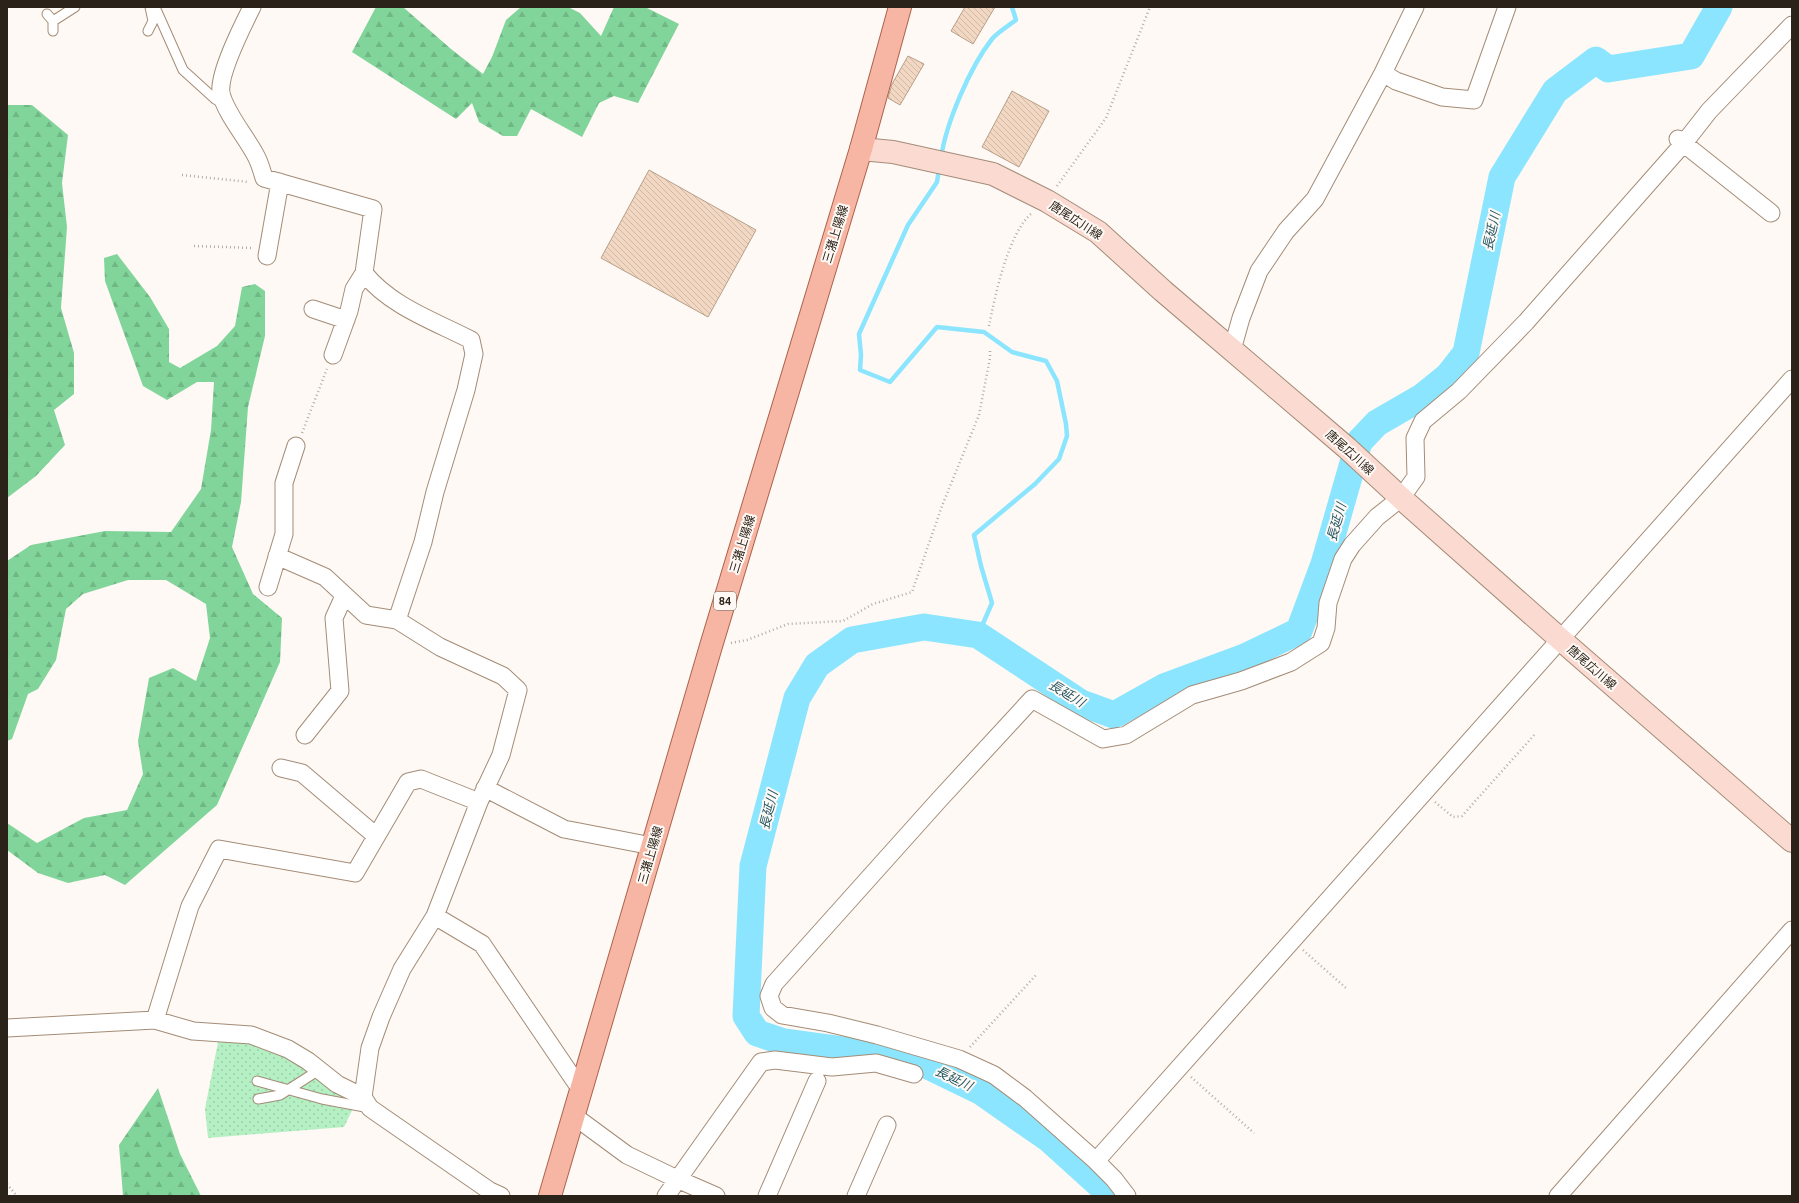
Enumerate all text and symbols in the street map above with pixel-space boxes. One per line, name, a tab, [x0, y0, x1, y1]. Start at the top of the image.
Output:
street label: 唐尾広川線	[1047, 198, 1105, 242]
street label: 三潴上陽線	[820, 203, 850, 265]
water label: 長延川	[1480, 209, 1502, 252]
street label: 唐尾広川線	[1323, 427, 1377, 477]
water label: 長延川	[1324, 499, 1349, 543]
street label: 三潴上陽線	[727, 513, 757, 575]
road number: 84	[714, 592, 736, 610]
street label: 唐尾広川線	[1565, 642, 1619, 692]
water label: 長延川	[1047, 677, 1089, 710]
water label: 長延川	[756, 787, 780, 831]
street label: 三潴上陽線	[635, 824, 665, 886]
water label: 長延川	[933, 1063, 976, 1094]

